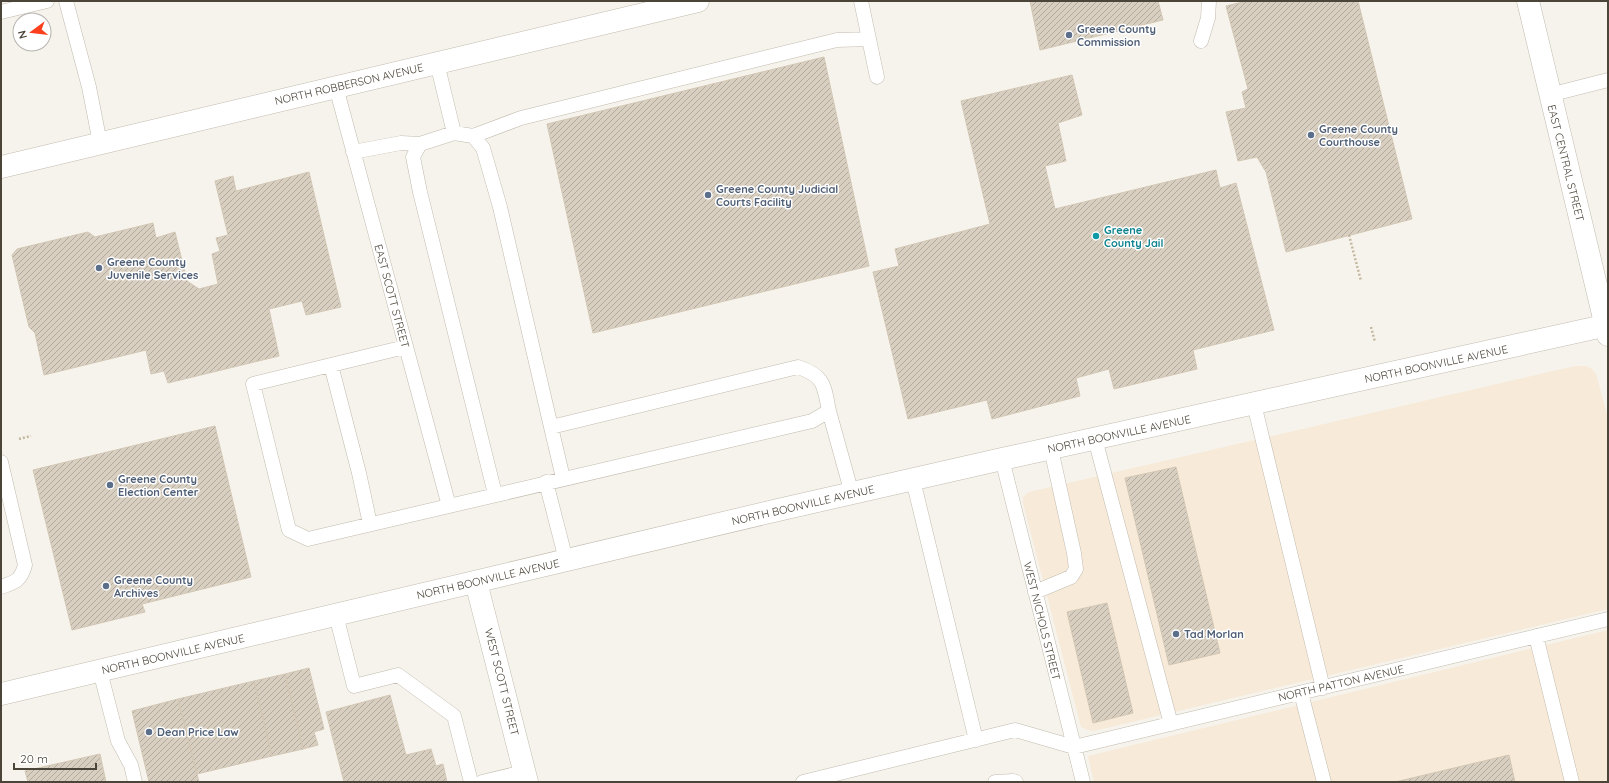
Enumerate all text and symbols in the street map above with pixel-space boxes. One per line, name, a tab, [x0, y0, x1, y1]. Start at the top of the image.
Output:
north arrow	[12, 12, 52, 52]
place label: Greene County Commission	[1077, 22, 1156, 49]
text: N	[15, 29, 30, 40]
marker: Greene County Commission	[1064, 30, 1074, 40]
street label: NORTH ROBBERSON AVENUE	[273, 60, 425, 108]
street label: EAST CENTRAL STREET	[1545, 103, 1587, 223]
place label: Greene County Courthouse	[1319, 122, 1398, 149]
marker: Greene County Courthouse	[1306, 130, 1316, 140]
place label: Greene County Judicial Courts Facility	[716, 182, 838, 209]
marker: Greene County Judicial Courts Facility	[703, 190, 713, 200]
place label: Greene County Jail	[1104, 223, 1163, 250]
marker: Greene County Jail	[1091, 231, 1101, 241]
street label: EAST SCOTT STREET	[371, 243, 413, 350]
place label: Greene County Juvenile Services	[107, 255, 198, 282]
marker: Greene County Juvenile Services	[94, 263, 104, 273]
street label: NORTH BOONVILLE AVENUE	[1363, 342, 1509, 386]
street label: NORTH BOONVILLE AVENUE	[1046, 412, 1192, 456]
place label: Greene County Election Center	[118, 472, 199, 499]
marker: Greene County Election Center	[105, 480, 115, 490]
street label: NORTH BOONVILLE AVENUE	[730, 482, 876, 528]
street label: NORTH BOONVILLE AVENUE	[415, 556, 561, 602]
street label: WEST NICHOLS STREET	[1021, 560, 1064, 682]
place label: Greene County Archives	[114, 573, 193, 600]
marker: Greene County Archives	[101, 581, 111, 591]
street label: WEST SCOTT STREET	[482, 627, 522, 738]
place label: Tad Morlan	[1184, 627, 1244, 641]
marker: Tad Morlan	[1171, 629, 1181, 639]
street label: NORTH BOONVILLE AVENUE	[100, 631, 246, 677]
street label: NORTH PATTON AVENUE	[1277, 662, 1405, 704]
place label: Dean Price Law	[157, 725, 239, 739]
marker: Dean Price Law	[144, 727, 154, 737]
scale bar	[14, 745, 96, 771]
text: 20 m	[20, 751, 48, 766]

